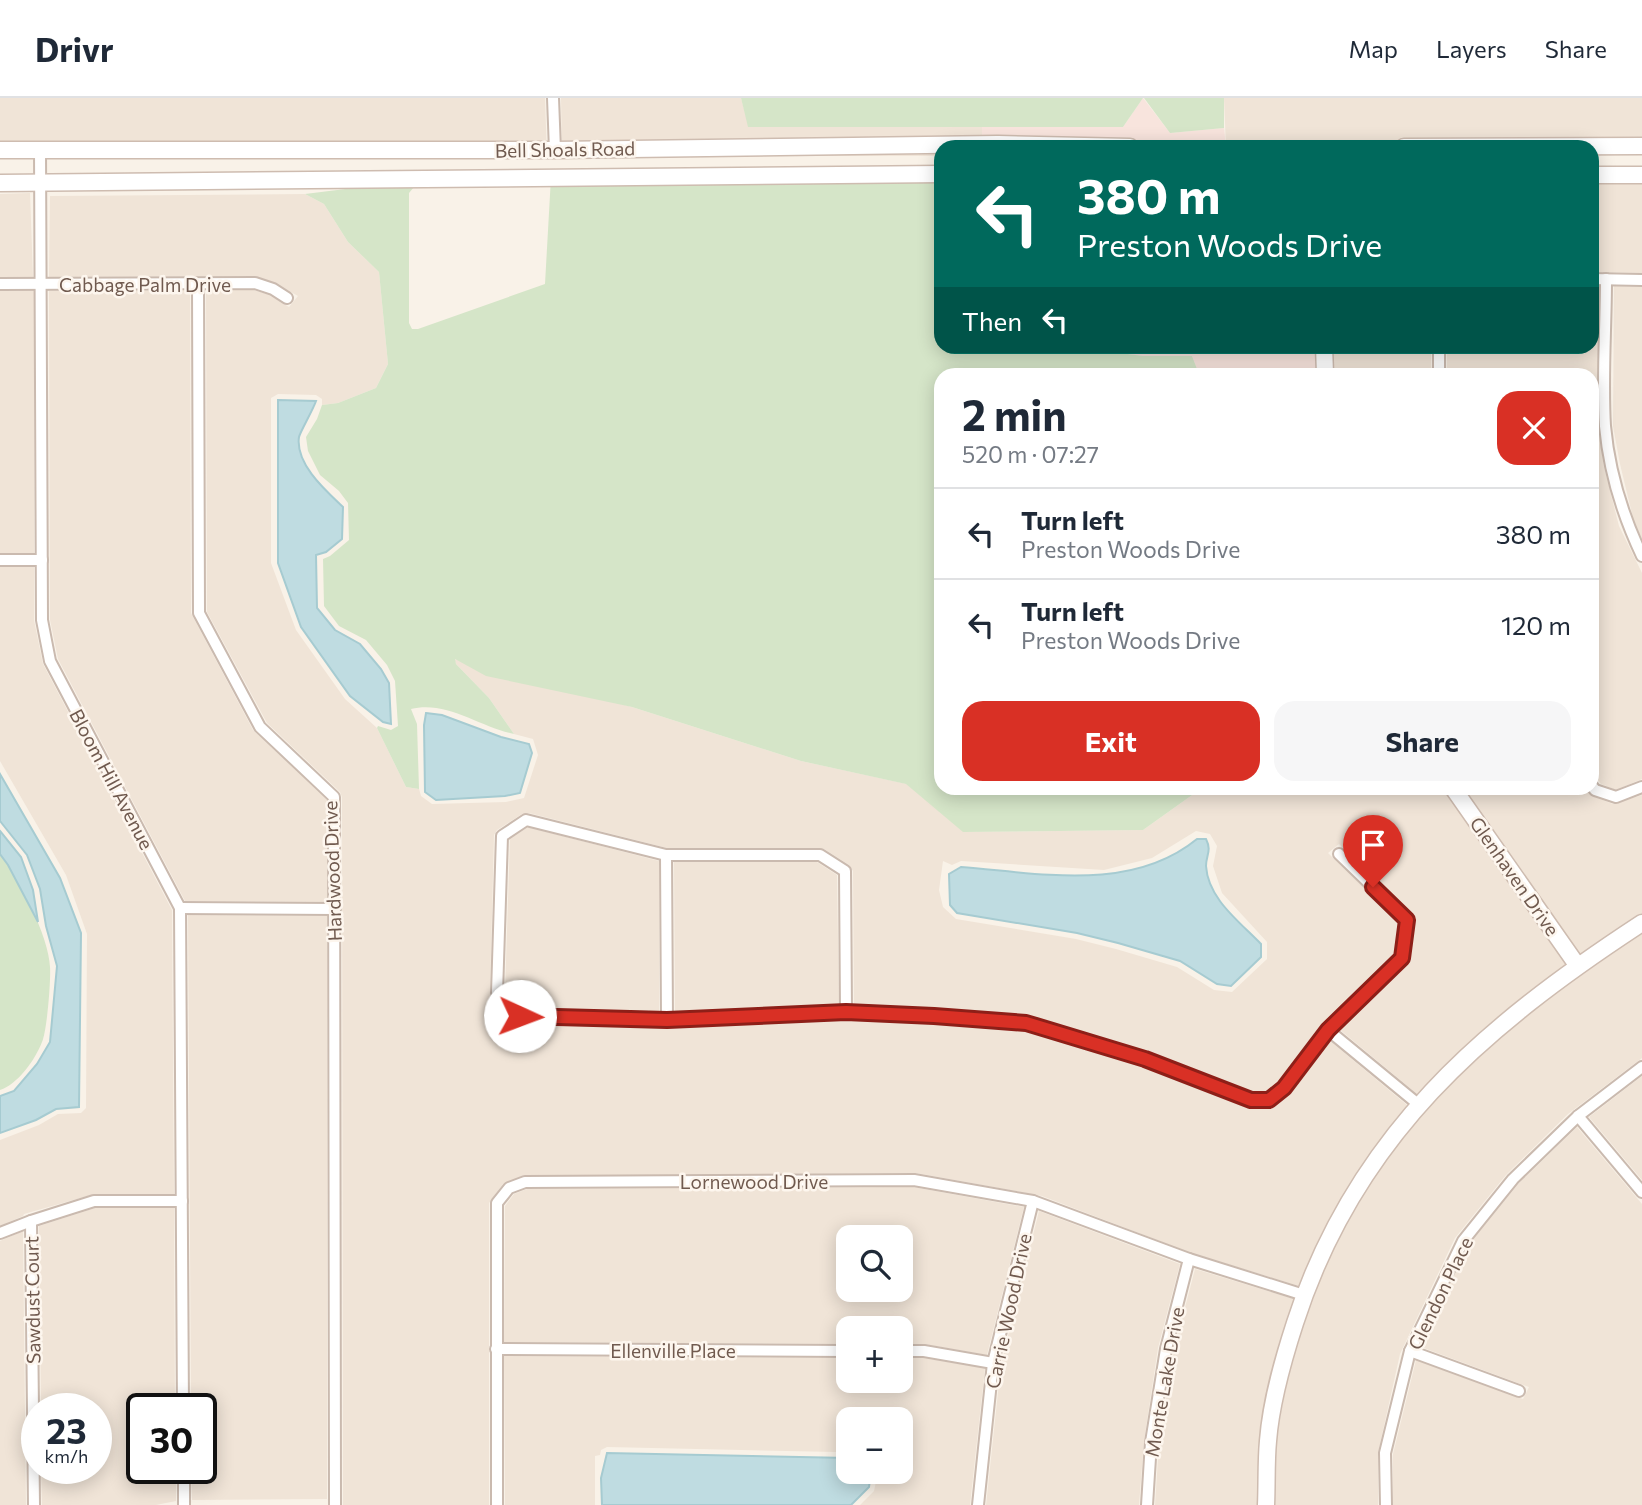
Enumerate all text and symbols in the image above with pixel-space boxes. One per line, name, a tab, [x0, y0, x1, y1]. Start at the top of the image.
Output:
text: Drivr	[35, 28, 114, 69]
text: Map	[1349, 34, 1398, 63]
text: Layers	[1436, 34, 1507, 63]
text: Share	[1545, 34, 1607, 63]
street label: Bell Shoals Road	[495, 136, 635, 162]
text: 380 m	[1077, 164, 1221, 224]
icon: left	[962, 168, 1053, 259]
text: Preston Woods Drive	[1077, 224, 1382, 264]
street label: Cabbage Palm Drive	[59, 273, 231, 296]
icon: left	[1036, 301, 1074, 339]
text: Then	[962, 305, 1022, 336]
text: 2 min	[962, 388, 1067, 440]
button: close	[1497, 391, 1571, 465]
text: 520 m · 07:27	[962, 440, 1099, 468]
text: Turn left	[1021, 504, 1124, 535]
icon: left	[962, 515, 1000, 553]
text: 380 m	[1496, 518, 1571, 549]
text: Preston Woods Drive	[1021, 535, 1240, 563]
text: Turn left	[1021, 595, 1124, 626]
icon: left	[962, 606, 1000, 644]
text: 120 m	[1501, 609, 1571, 640]
text: Preston Woods Drive	[1021, 626, 1240, 654]
button: Exit	[962, 701, 1260, 781]
button: Share	[1274, 701, 1571, 781]
street label: Bloom Hill Avenue	[65, 705, 159, 853]
street label: Hardwood Drive	[318, 800, 346, 942]
street label: Glenhaven Drive	[1465, 812, 1565, 940]
pin	[1343, 815, 1403, 887]
icon: arrive	[1354, 826, 1392, 864]
position arrow	[483, 979, 557, 1053]
street label: Lornewood Drive	[680, 1170, 828, 1193]
map controls	[836, 1225, 913, 1484]
button: search	[836, 1225, 913, 1302]
street label: Carrie Wood Drive	[980, 1231, 1036, 1391]
street label: Glendon Place	[1403, 1233, 1477, 1353]
street label: Sawdust Court	[19, 1236, 45, 1364]
street label: Monte Lake Drive	[1139, 1305, 1189, 1459]
button: +	[836, 1316, 913, 1393]
street label: Ellenville Place	[610, 1339, 736, 1362]
speed limit sign: 30	[126, 1393, 217, 1484]
button: −	[836, 1407, 913, 1484]
text: 23	[46, 1408, 87, 1451]
text: km/h	[45, 1445, 88, 1467]

